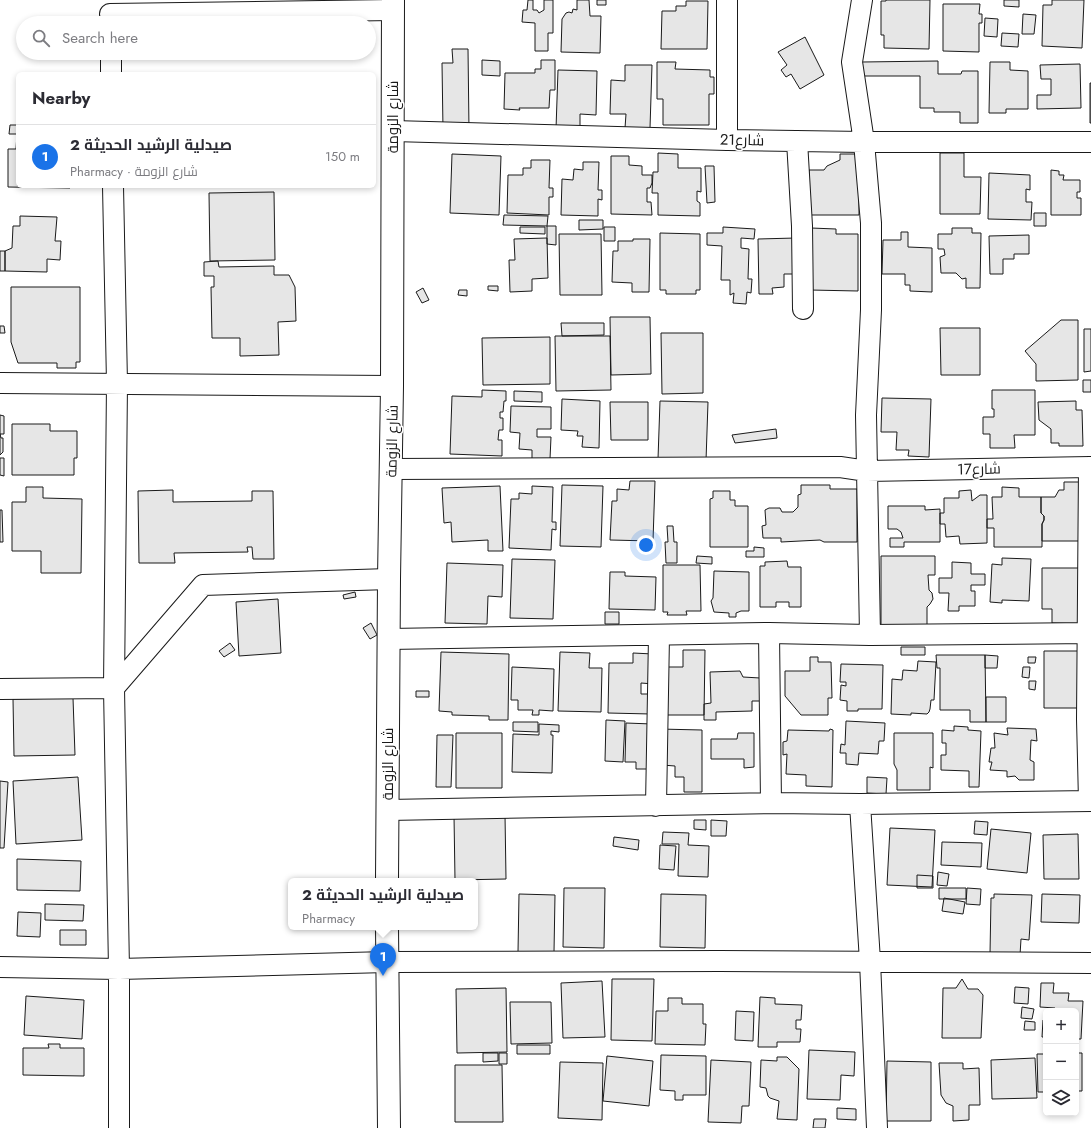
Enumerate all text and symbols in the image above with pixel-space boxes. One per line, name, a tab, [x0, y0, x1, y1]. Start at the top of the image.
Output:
search box	[16, 16, 376, 60]
icon: search	[30, 27, 52, 49]
text: Search here	[62, 27, 138, 49]
street label: شارع الزومة	[382, 81, 404, 153]
text: Nearby	[32, 86, 90, 110]
street label: شارع21	[720, 129, 764, 151]
text: صيدلية الرشيد الحديثة 2	[70, 134, 232, 156]
text: 1	[42, 147, 48, 166]
text: 150 m	[325, 147, 360, 166]
text: Pharmacy · شارع الزومة	[70, 162, 198, 181]
street label: شارع الزومة	[380, 404, 404, 478]
street label: شارع17	[957, 458, 1001, 480]
your location	[636, 535, 656, 555]
street label: شارع الزومة	[377, 728, 399, 800]
popup	[288, 878, 478, 930]
text: صيدلية الرشيد الحديثة 2	[302, 884, 464, 906]
text: Pharmacy	[302, 909, 355, 928]
pin: 1	[370, 943, 396, 976]
map controls	[1043, 1008, 1079, 1116]
button: +	[1043, 1008, 1079, 1044]
button: −	[1043, 1044, 1079, 1080]
button: layers	[1043, 1080, 1079, 1116]

